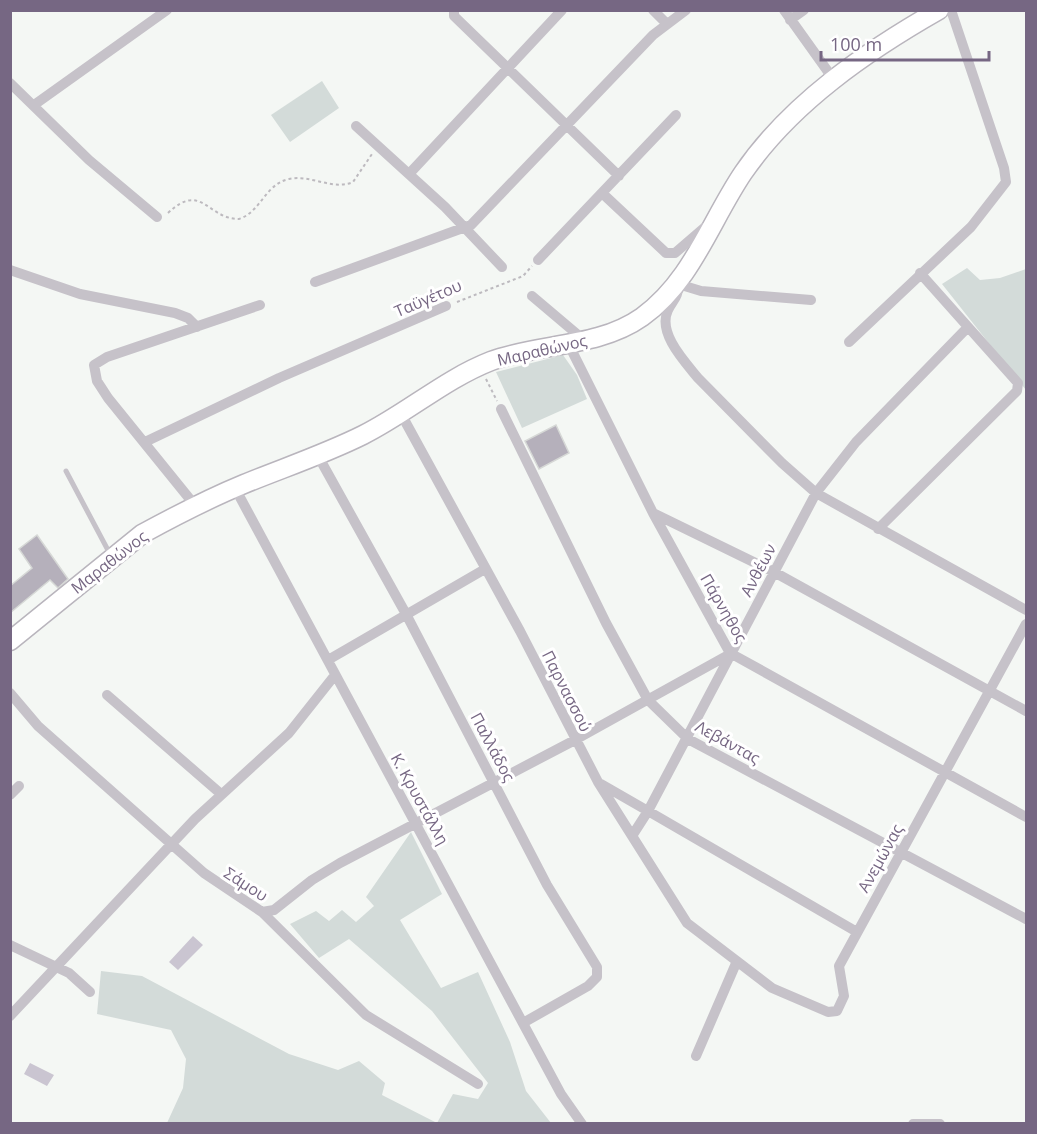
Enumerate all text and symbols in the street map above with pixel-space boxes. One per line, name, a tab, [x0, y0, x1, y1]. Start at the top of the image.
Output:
scale bar	[821, 24, 989, 62]
text: 100 m	[830, 32, 882, 56]
street label: Ταϋγέτου	[391, 274, 465, 322]
street label: Μαραθώνος	[495, 329, 589, 371]
street label: Μαραθώνος	[66, 525, 152, 599]
street label: Ανθέων	[735, 539, 781, 600]
street label: Πάρνηθος	[695, 569, 753, 647]
street label: Παρνασσού	[537, 647, 597, 735]
street label: Παλλάδος	[466, 709, 521, 786]
street label: Λεβάντας	[692, 715, 765, 769]
street label: Κ. Κρυστάλλη	[386, 749, 454, 849]
street label: Ανεμώνας	[852, 820, 908, 896]
street label: Σάμου	[220, 862, 272, 906]

